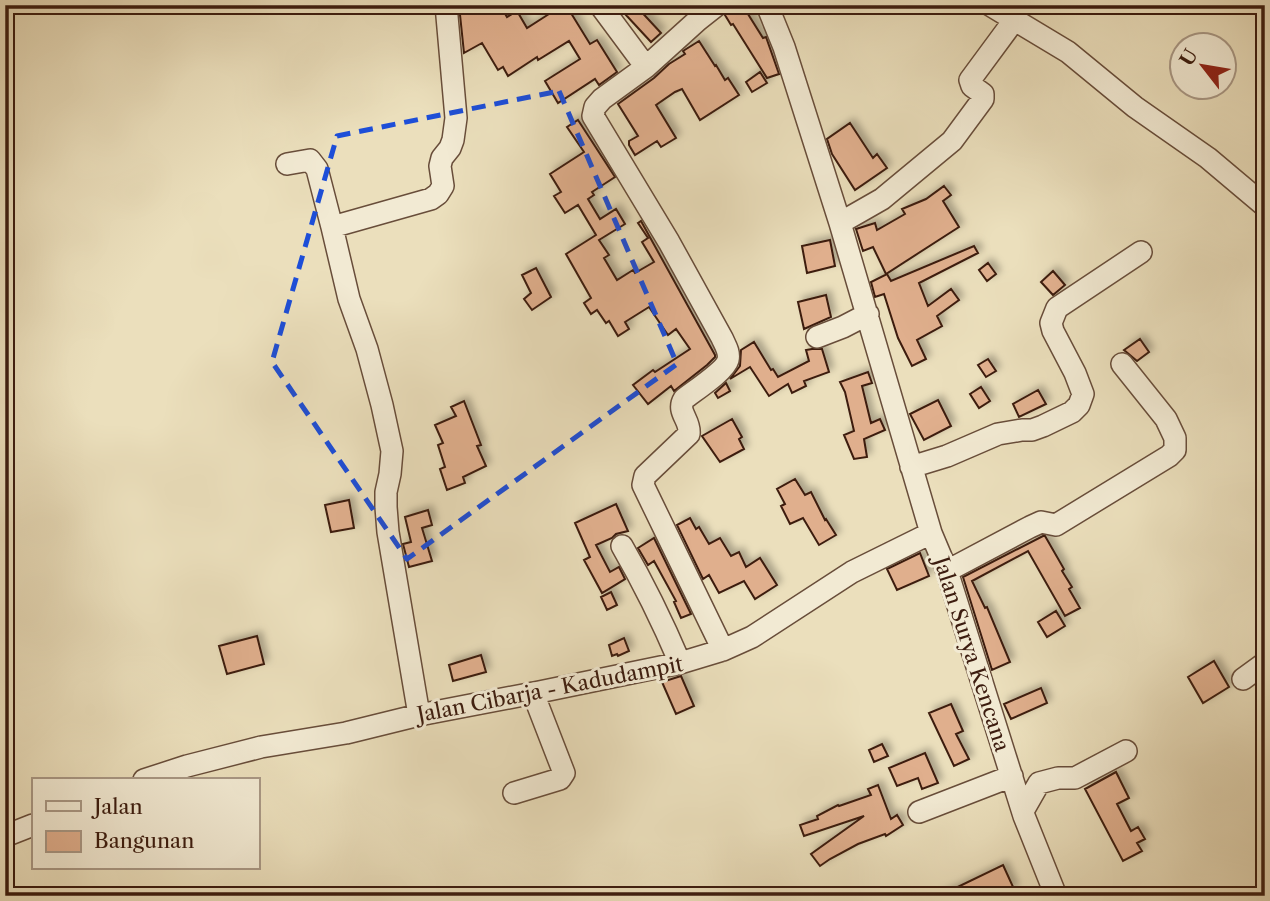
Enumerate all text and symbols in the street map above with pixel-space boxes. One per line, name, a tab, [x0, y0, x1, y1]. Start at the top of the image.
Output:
north arrow	[1168, 32, 1238, 102]
text: U	[1175, 44, 1203, 70]
street label: Jalan Surya Kencana	[928, 551, 1016, 755]
street label: Jalan Cibarja - Kadudampit	[412, 651, 686, 728]
legend	[32, 778, 259, 870]
text: Jalan	[91, 794, 143, 819]
text: Bangunan	[94, 828, 194, 853]

